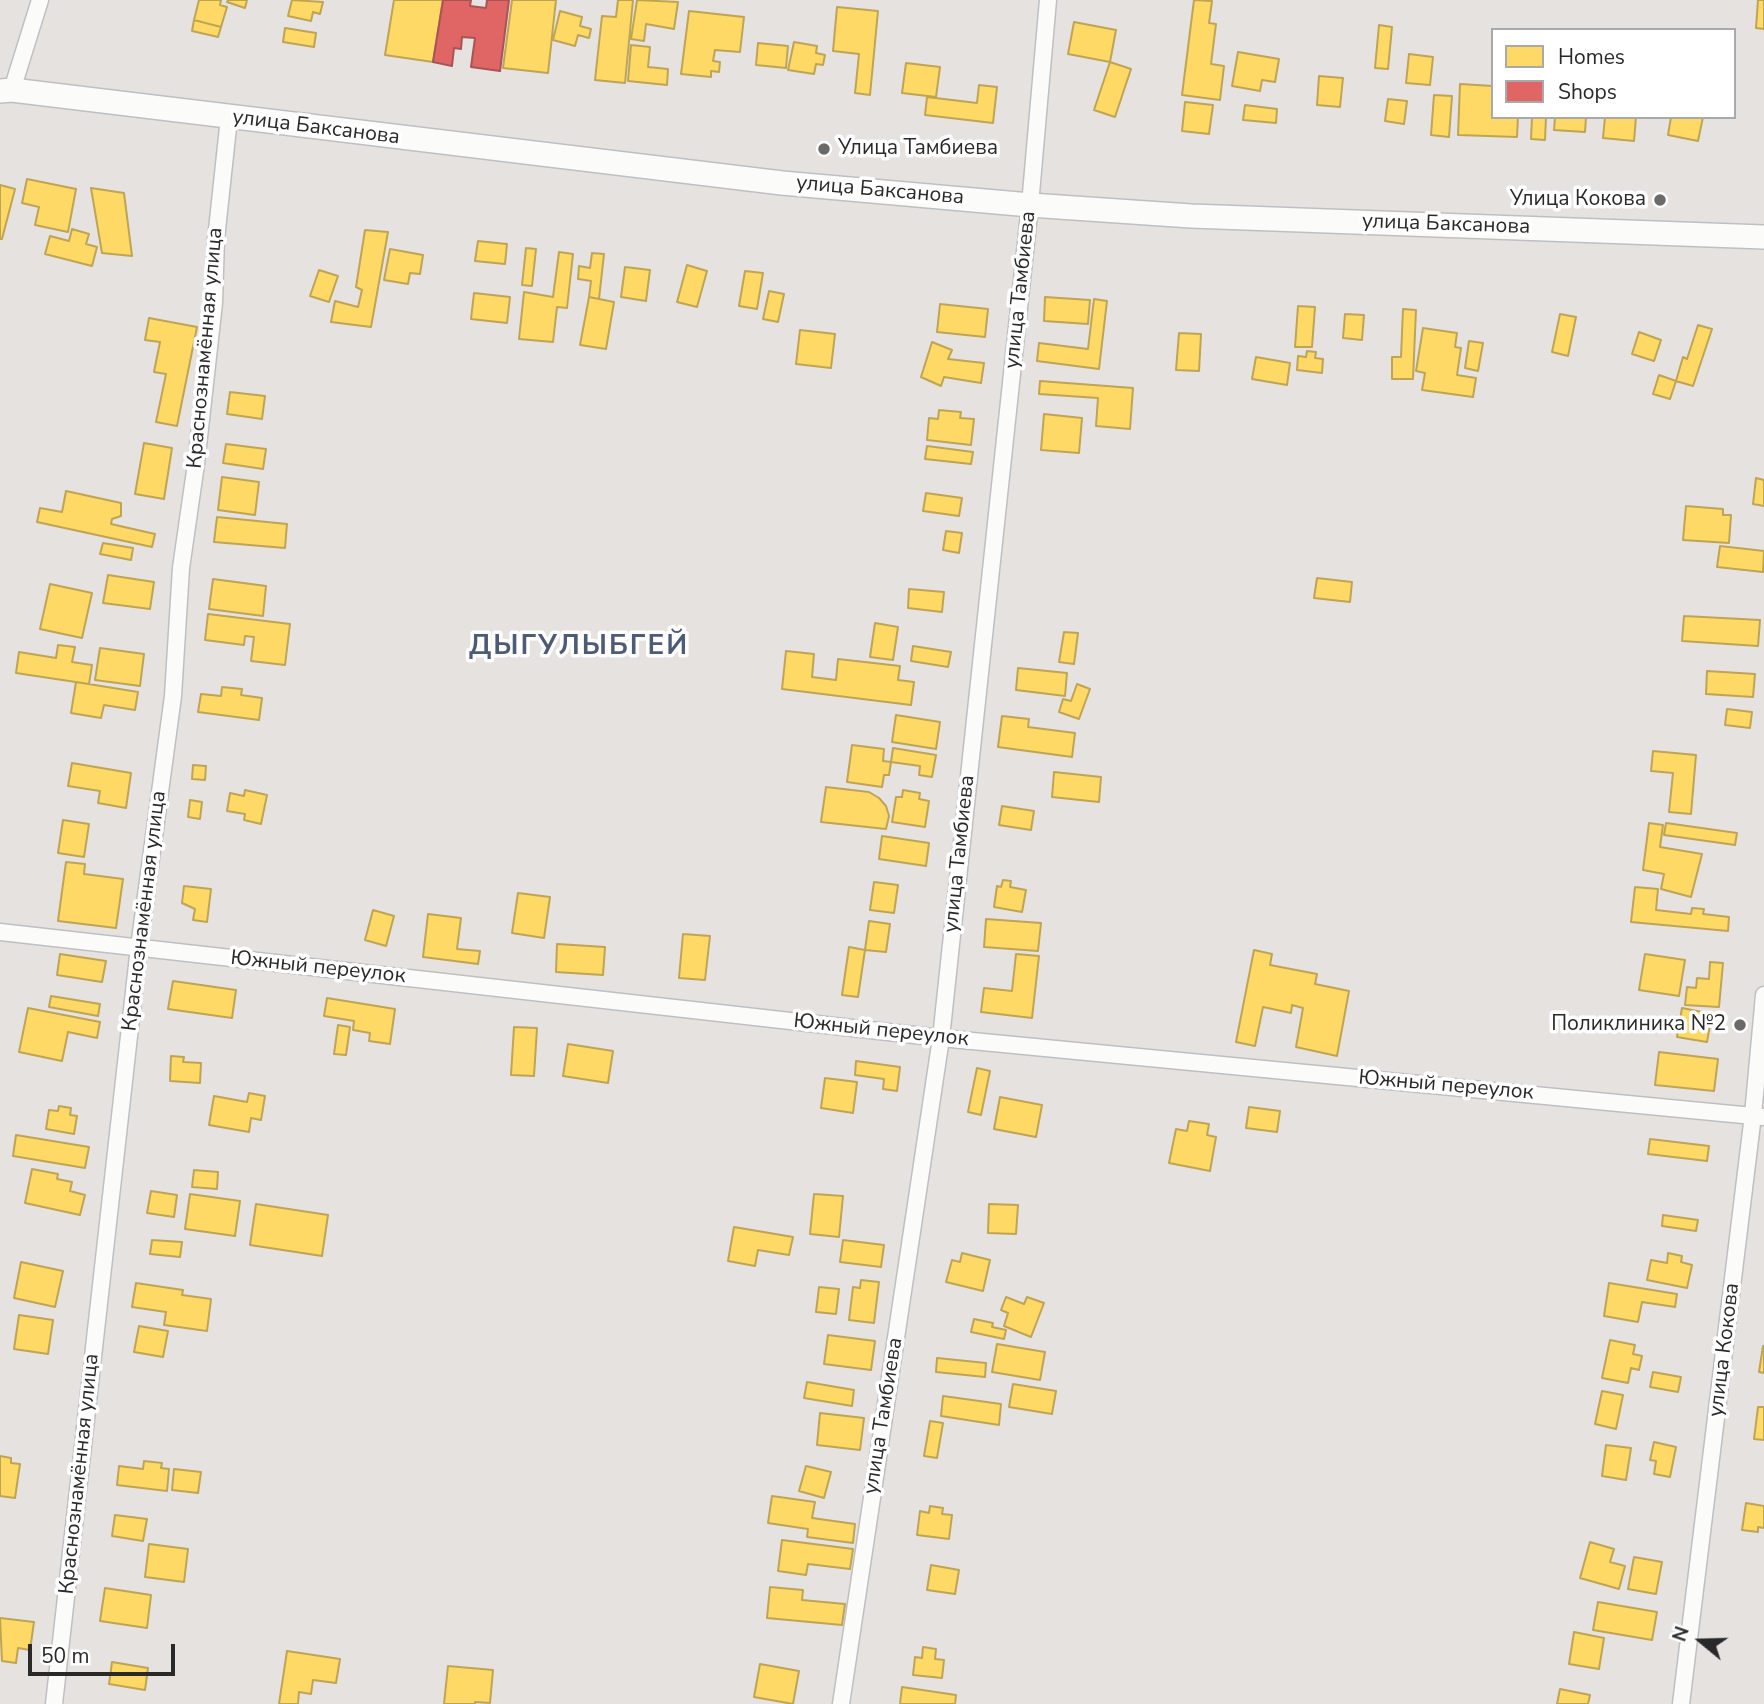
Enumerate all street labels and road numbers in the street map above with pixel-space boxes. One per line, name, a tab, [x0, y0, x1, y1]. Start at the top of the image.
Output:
street label: улица Баксанова	[231, 105, 401, 151]
street label: улица Баксанова	[795, 171, 965, 211]
street label: улица Баксанова	[1361, 209, 1531, 241]
street label: улица Тамбиева	[1000, 210, 1042, 370]
street label: Краснознамённая улица	[183, 226, 229, 470]
street label: улица Тамбиева	[939, 774, 981, 934]
street label: Краснознамённая улица	[118, 789, 172, 1033]
street label: Южный переулок	[229, 946, 407, 990]
street label: Южный переулок	[792, 1009, 970, 1053]
street label: Южный переулок	[1357, 1066, 1535, 1106]
street label: улица Кокова	[1704, 1282, 1746, 1418]
street label: улица Тамбиева	[859, 1336, 909, 1496]
street label: Краснознамённая улица	[55, 1352, 105, 1596]

